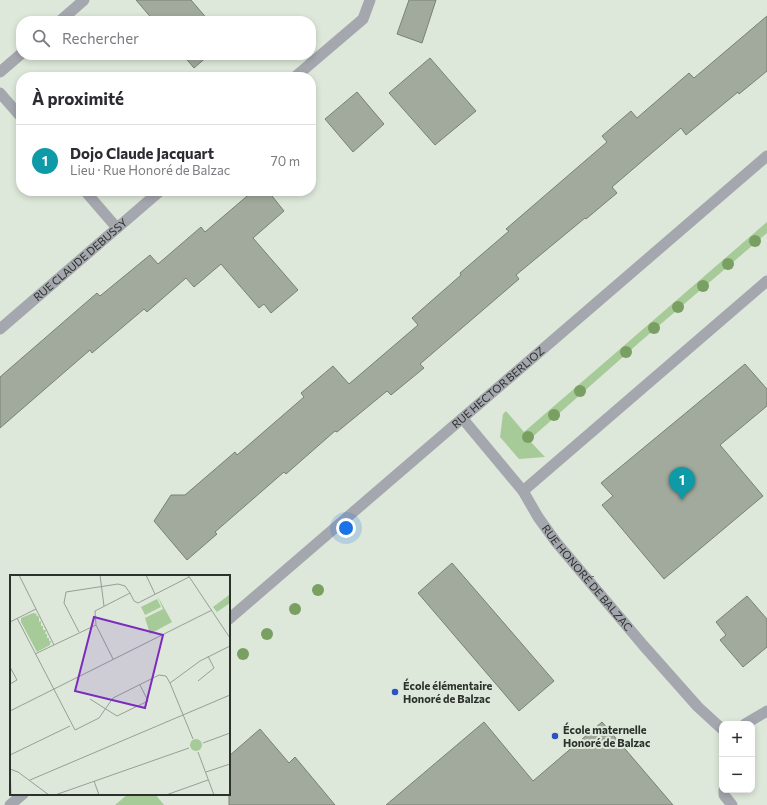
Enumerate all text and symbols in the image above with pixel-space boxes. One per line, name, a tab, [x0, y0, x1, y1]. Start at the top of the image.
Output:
search box	[16, 16, 316, 60]
icon: search	[30, 27, 52, 49]
text: Rechercher	[62, 29, 139, 47]
text: À proximité	[32, 88, 124, 109]
text: Dojo Claude Jacquart	[70, 144, 214, 162]
text: 1	[42, 153, 48, 169]
text: 70 m	[271, 153, 300, 169]
text: Lieu · Rue Honoré de Balzac	[70, 162, 230, 178]
street label: RUE CLAUDE DEBUSSY	[30, 215, 129, 303]
street label: RUE HECTOR BERLIOZ	[449, 344, 547, 430]
pin: 1	[669, 467, 695, 500]
your location	[336, 518, 356, 538]
street label: RUE HONORÉ DE BALZAC	[540, 522, 635, 633]
inset map	[10, 575, 230, 795]
place label: École élémentaire Honoré de Balzac	[403, 678, 493, 705]
marker: École élémentaire Honoré de Balzac	[390, 687, 400, 697]
map controls	[719, 721, 755, 793]
button: +	[719, 721, 755, 757]
place label: École maternelle Honoré de Balzac	[563, 722, 650, 749]
marker: École maternelle Honoré de Balzac	[550, 731, 560, 741]
button: −	[719, 757, 755, 793]

